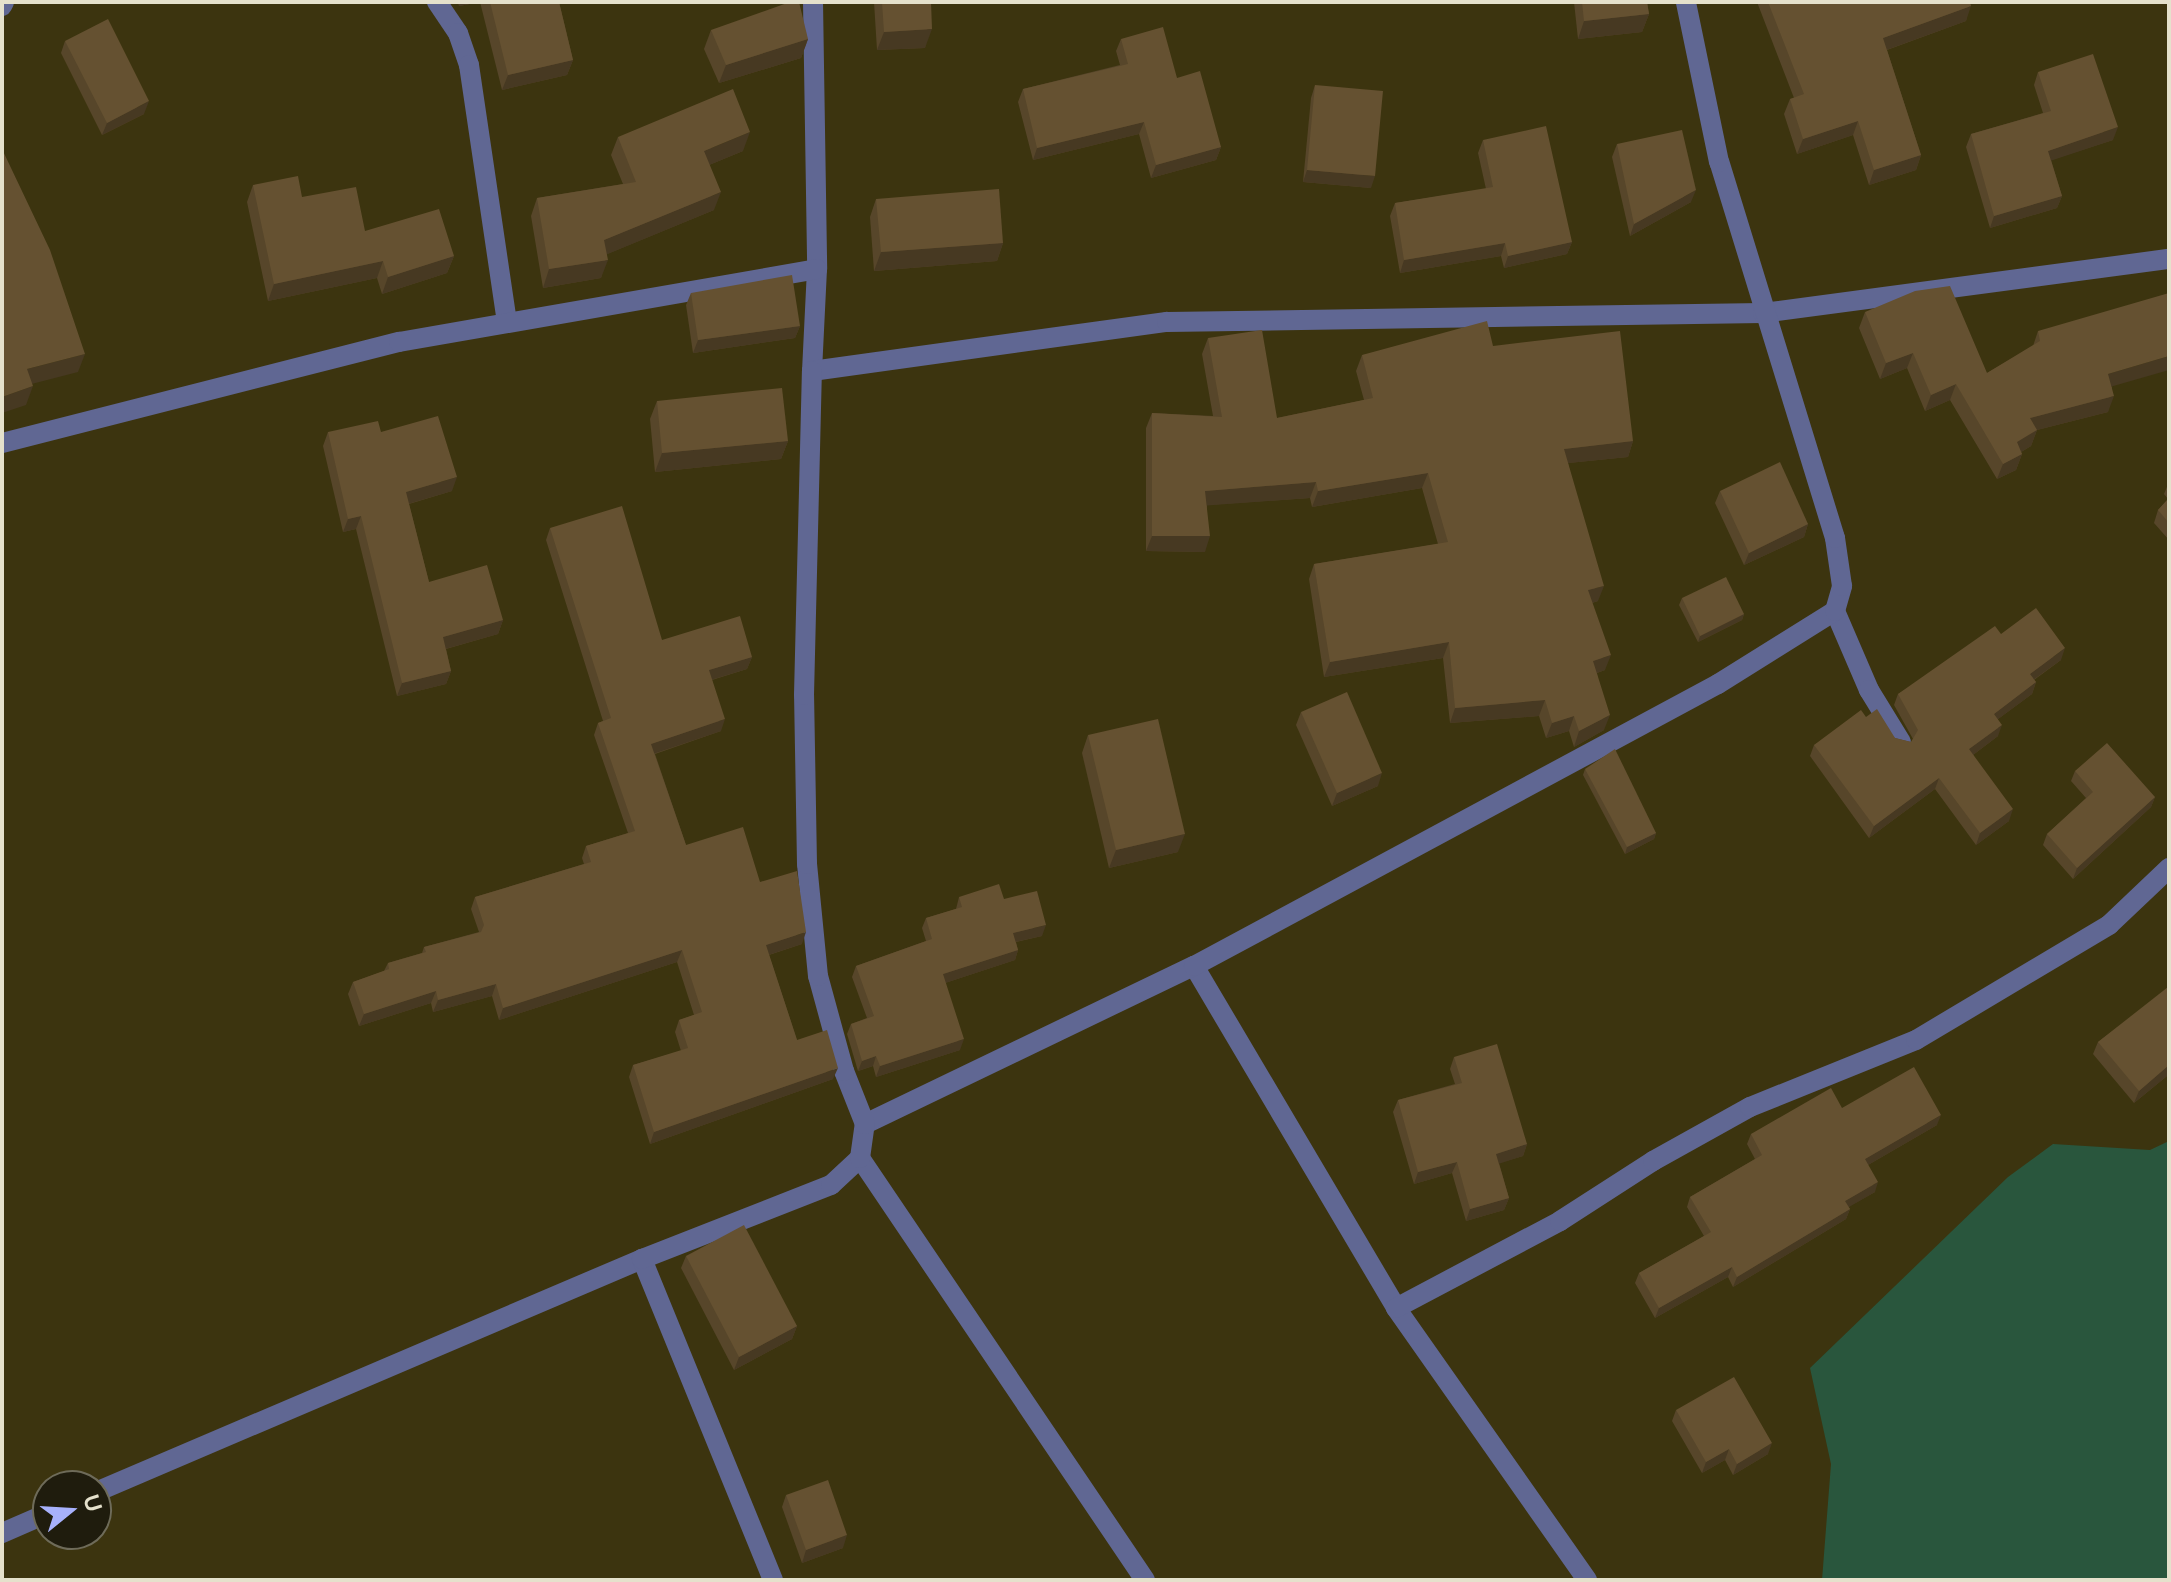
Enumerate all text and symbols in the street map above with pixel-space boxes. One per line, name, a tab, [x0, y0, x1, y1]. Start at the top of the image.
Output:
north arrow	[32, 1470, 112, 1550]
text: U	[78, 1491, 108, 1515]

